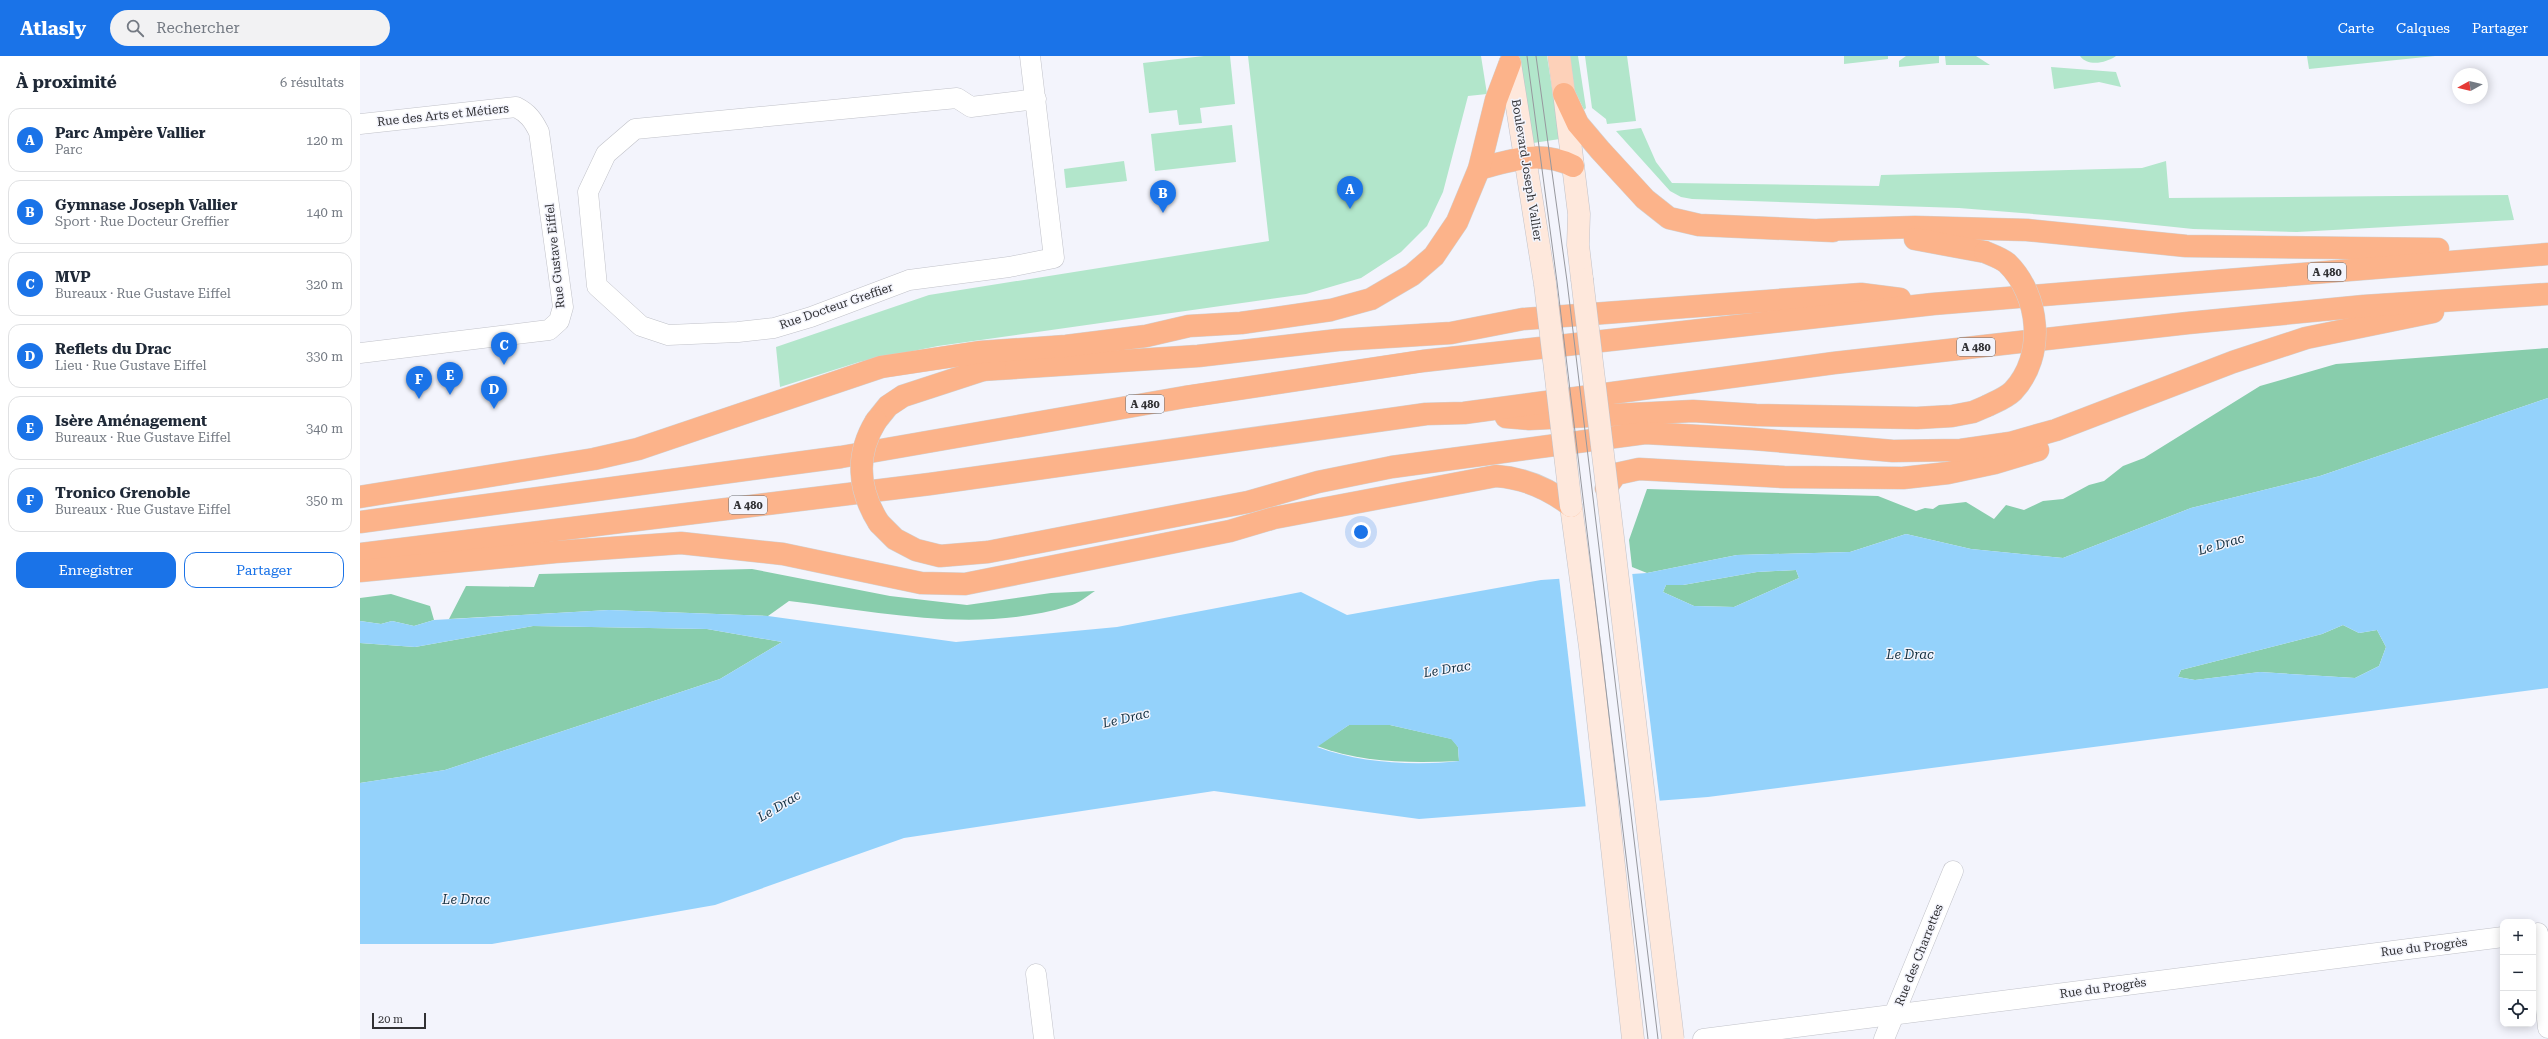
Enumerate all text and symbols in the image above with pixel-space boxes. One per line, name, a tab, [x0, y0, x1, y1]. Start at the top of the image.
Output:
search box	[110, 10, 390, 46]
text: Atlasly	[20, 17, 86, 40]
icon: search	[124, 17, 146, 39]
text: Rechercher	[156, 19, 240, 37]
text: Carte	[2338, 20, 2374, 36]
text: Calques	[2396, 20, 2450, 36]
text: Partager	[2472, 20, 2528, 36]
north arrow	[2452, 68, 2488, 104]
text: À proximité	[16, 72, 117, 92]
text: 6 résultats	[280, 75, 344, 90]
street label: Boulevard Joseph Vallier	[1509, 98, 1545, 242]
street label: Rue des Arts et Métiers	[376, 101, 510, 129]
text: Parc Ampère Vallier	[55, 124, 206, 142]
text: A	[25, 133, 35, 148]
text: 120 m	[306, 133, 343, 148]
text: Parc	[55, 142, 83, 157]
pin: A	[1337, 176, 1363, 209]
pin: B	[1150, 180, 1176, 213]
text: Gymnase Joseph Vallier	[55, 196, 237, 214]
street label: Rue Gustave Eiffel	[543, 203, 567, 309]
text: B	[25, 205, 35, 220]
text: 140 m	[306, 205, 343, 220]
text: Sport · Rue Docteur Greffier	[55, 214, 229, 229]
road number: A 480	[2308, 263, 2346, 281]
text: MVP	[55, 268, 91, 286]
text: C	[25, 277, 35, 292]
text: 320 m	[306, 277, 343, 292]
street label: Rue Docteur Greffier	[777, 280, 895, 332]
text: Bureaux · Rue Gustave Eiffel	[55, 286, 231, 301]
pin: C	[491, 332, 517, 365]
road number: A 480	[1957, 338, 1995, 356]
text: Reflets du Drac	[55, 340, 171, 358]
text: D	[25, 349, 35, 364]
text: 330 m	[306, 349, 343, 364]
text: Lieu · Rue Gustave Eiffel	[55, 358, 206, 373]
pin: E	[437, 362, 463, 395]
pin: F	[406, 366, 432, 399]
pin: D	[481, 376, 507, 409]
road number: A 480	[1126, 395, 1164, 413]
text: Isère Aménagement	[55, 412, 207, 430]
text: E	[26, 421, 34, 436]
text: 340 m	[306, 421, 343, 436]
text: Bureaux · Rue Gustave Eiffel	[55, 430, 231, 445]
text: Tronico Grenoble	[55, 484, 190, 502]
text: F	[26, 493, 34, 508]
text: 350 m	[306, 493, 343, 508]
road number: A 480	[729, 496, 767, 514]
text: Bureaux · Rue Gustave Eiffel	[55, 502, 231, 517]
your location	[1351, 522, 1371, 542]
water label: Le Drac	[2195, 530, 2246, 558]
button: Enregistrer	[16, 552, 176, 588]
button: Partager	[184, 552, 344, 588]
water label: Le Drac	[1885, 647, 1934, 662]
water label: Le Drac	[1421, 658, 1472, 680]
water label: Le Drac	[1100, 705, 1151, 731]
water label: Le Drac	[754, 787, 803, 825]
water label: Le Drac	[441, 892, 490, 907]
street label: Rue des Charrettes	[1892, 902, 1946, 1008]
map controls	[2500, 919, 2536, 1027]
button: +	[2500, 919, 2536, 955]
street label: Rue du Progrès	[2380, 935, 2468, 959]
button: −	[2500, 955, 2536, 991]
street label: Rue du Progrès	[2059, 975, 2147, 1001]
button: locate	[2500, 991, 2536, 1027]
scale bar	[372, 1011, 426, 1030]
text: 20 m	[378, 1013, 403, 1026]

